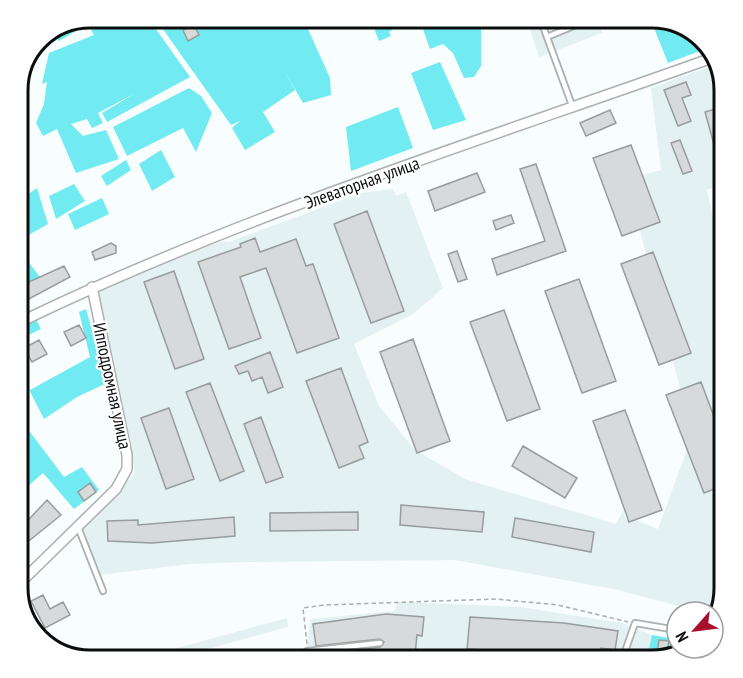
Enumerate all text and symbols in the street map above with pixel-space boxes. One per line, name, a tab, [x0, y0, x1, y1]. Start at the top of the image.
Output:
street label: Элеваторная улица	[301, 151, 423, 214]
street label: Ипподромная улица	[88, 321, 137, 451]
north arrow	[665, 600, 725, 660]
text: N	[671, 629, 693, 646]

